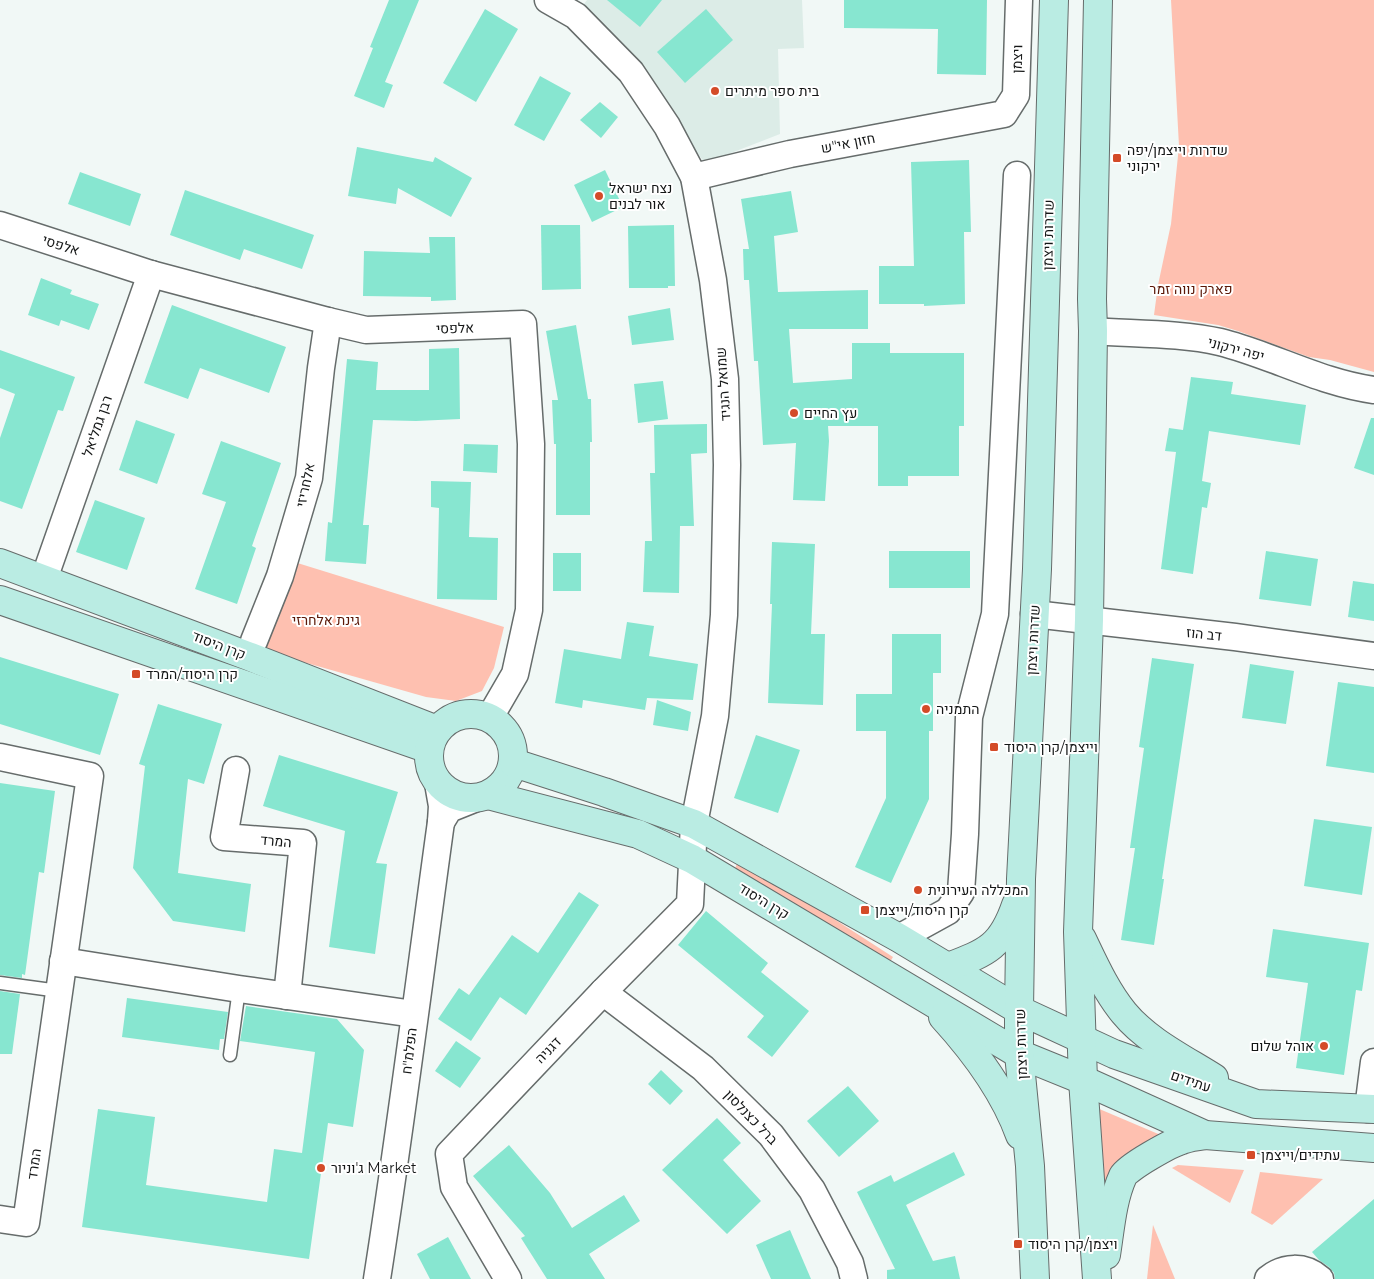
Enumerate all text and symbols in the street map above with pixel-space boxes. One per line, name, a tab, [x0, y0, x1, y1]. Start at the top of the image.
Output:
street label: ויצמן	[1008, 44, 1026, 74]
place label: בית ספר מיתרים	[725, 82, 820, 100]
marker: בית ספר מיתרים	[709, 85, 721, 97]
street label: חזון אי"ש	[819, 129, 877, 157]
place label: שדרות וייצמן/יפה ירקוני	[1127, 141, 1228, 175]
marker: שדרות וייצמן/יפה ירקוני	[1111, 152, 1123, 164]
place label: נצח ישראל אור לבנים	[609, 179, 672, 213]
marker: נצח ישראל אור לבנים	[593, 190, 605, 202]
street label: שדרות ויצמן	[1038, 199, 1058, 271]
street label: אלפסי	[40, 231, 82, 259]
park label: פארק נווה זמר	[1150, 280, 1232, 298]
street label: אלפסי	[436, 318, 474, 338]
street label: יפה ירקוני	[1206, 333, 1266, 365]
street label: שמואל הנגיד	[711, 346, 735, 422]
street label: רבן גמליאל	[78, 393, 116, 459]
place label: עץ החיים	[804, 404, 857, 422]
marker: עץ החיים	[788, 407, 800, 419]
street label: אלחריזי	[292, 461, 318, 509]
street label: שדרות ויצמן	[1022, 604, 1044, 676]
park label: גינת אלחרזי	[292, 611, 360, 629]
street label: דב הוז	[1185, 623, 1223, 645]
street label: קרן היסוד	[190, 627, 248, 663]
place label: קרן היסוד/המרד	[146, 665, 238, 683]
marker: קרן היסוד/המרד	[130, 668, 142, 680]
place label: התמניה	[936, 700, 979, 718]
marker: התמניה	[920, 703, 932, 715]
place label: וייצמן/קרן היסוד	[1004, 738, 1098, 756]
marker: וייצמן/קרן היסוד	[988, 741, 1000, 753]
street label: המרד	[260, 831, 292, 851]
street label: קרן היסוד	[735, 879, 793, 923]
place label: המכללה העירונית	[928, 881, 1029, 899]
marker: המכללה העירונית	[912, 884, 924, 896]
place label: קרן היסוד/וייצמן	[875, 901, 969, 919]
marker: קרן היסוד/וייצמן	[859, 904, 871, 916]
street label: שדרות ויצמן	[1011, 1008, 1031, 1080]
street label: הפלמ"ח	[397, 1027, 421, 1075]
street label: דגניה	[531, 1033, 565, 1067]
place label: אוהל שלום	[1250, 1037, 1314, 1055]
marker: אוהל שלום	[1318, 1040, 1330, 1052]
street label: עתידים	[1168, 1066, 1214, 1096]
street label: ברל כצנלסון	[720, 1086, 782, 1149]
place label: עתידים/וייצמן	[1261, 1146, 1340, 1164]
street label: המרד	[23, 1147, 45, 1181]
marker: עתידים/וייצמן	[1245, 1149, 1257, 1161]
place label: ג'וניור Market	[331, 1159, 417, 1177]
marker: ג'וניור Market	[315, 1162, 327, 1174]
place label: ויצמן/קרן היסוד	[1028, 1235, 1118, 1253]
marker: ויצמן/קרן היסוד	[1012, 1238, 1024, 1250]

